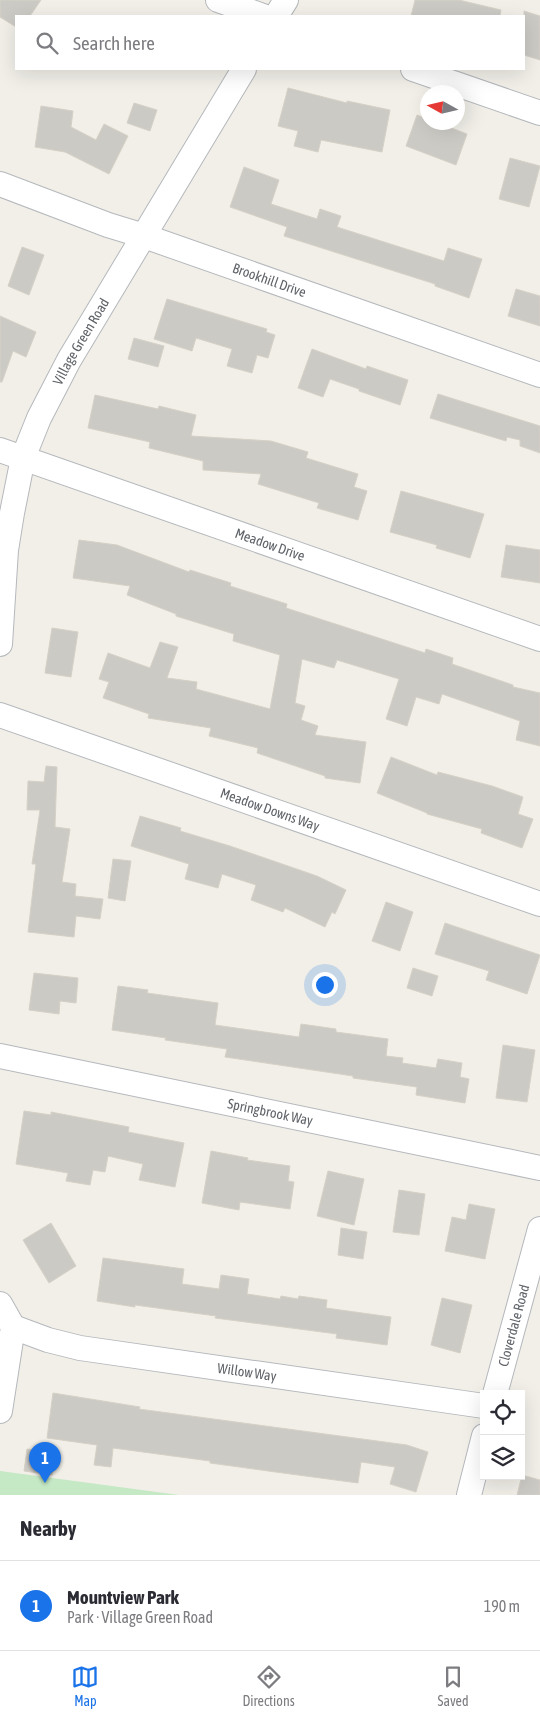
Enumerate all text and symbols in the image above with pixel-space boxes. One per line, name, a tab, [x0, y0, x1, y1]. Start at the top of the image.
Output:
search box	[15, 15, 525, 70]
icon: search	[33, 29, 61, 57]
text: Search here	[73, 32, 155, 54]
north arrow	[420, 85, 465, 130]
street label: Brookhill Drive	[230, 260, 308, 300]
street label: Village Green Road	[49, 295, 112, 388]
street label: Meadow Drive	[233, 525, 307, 564]
street label: Meadow Downs Way	[218, 785, 322, 834]
your location	[312, 972, 338, 998]
street label: Springbrook Way	[226, 1095, 315, 1129]
street label: Cloverdale Road	[495, 1283, 532, 1368]
street label: Willow Way	[216, 1360, 278, 1384]
map controls	[480, 1390, 525, 1480]
button: locate	[480, 1390, 525, 1435]
button: layers	[480, 1435, 525, 1480]
pin: 1	[29, 1442, 61, 1483]
text: Nearby	[20, 1516, 76, 1540]
text: Mountview Park	[67, 1586, 179, 1608]
text: 1	[32, 1597, 40, 1615]
text: 190 m	[484, 1597, 520, 1615]
text: Park · Village Green Road	[67, 1608, 213, 1626]
tab: Map	[71, 1663, 99, 1709]
tab: Directions	[242, 1663, 295, 1709]
tab: Saved	[438, 1663, 469, 1709]

